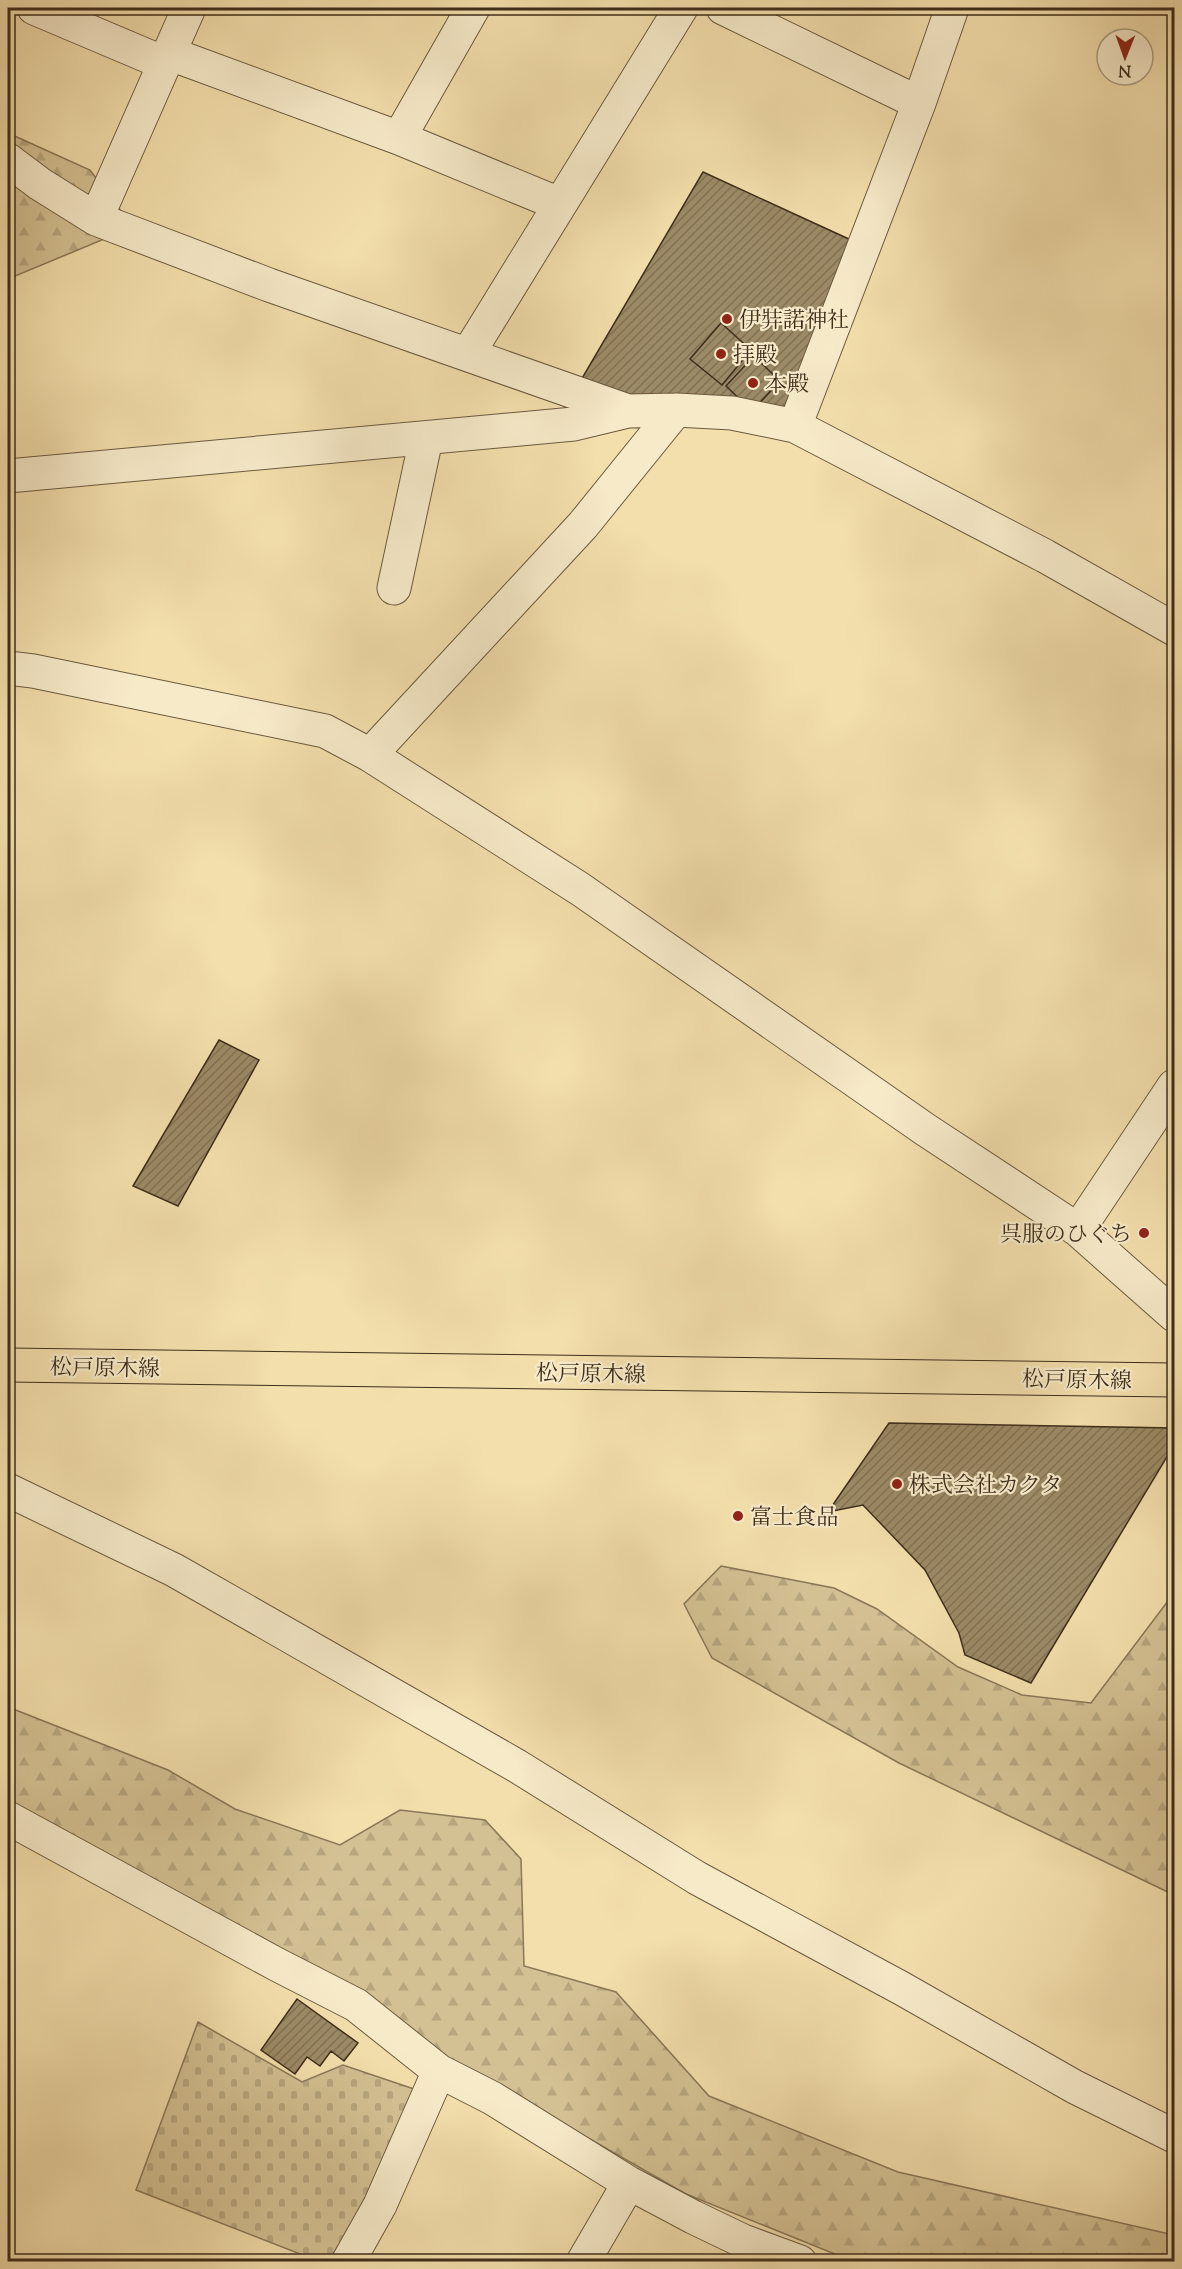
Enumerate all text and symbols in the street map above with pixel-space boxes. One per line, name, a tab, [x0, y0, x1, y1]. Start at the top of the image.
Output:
north arrow	[1095, 27, 1155, 87]
text: N	[1118, 58, 1131, 81]
place label: 伊弉諾神社	[739, 306, 849, 338]
marker: 伊弉諾神社	[720, 312, 734, 326]
place label: 拝殿	[733, 341, 777, 373]
marker: 拝殿	[714, 347, 728, 361]
place label: 本殿	[765, 370, 809, 402]
marker: 本殿	[746, 376, 760, 390]
place label: 呉服のひぐち	[1000, 1220, 1132, 1252]
marker: 呉服のひぐち	[1137, 1226, 1151, 1240]
street label: 松戸原木線	[50, 1353, 160, 1387]
street label: 松戸原木線	[536, 1359, 646, 1393]
street label: 松戸原木線	[1022, 1365, 1132, 1399]
place label: 株式会社カクタ	[909, 1471, 1063, 1503]
marker: 株式会社カクタ	[890, 1477, 904, 1491]
place label: 富士食品	[750, 1503, 838, 1535]
marker: 富士食品	[731, 1509, 745, 1523]

